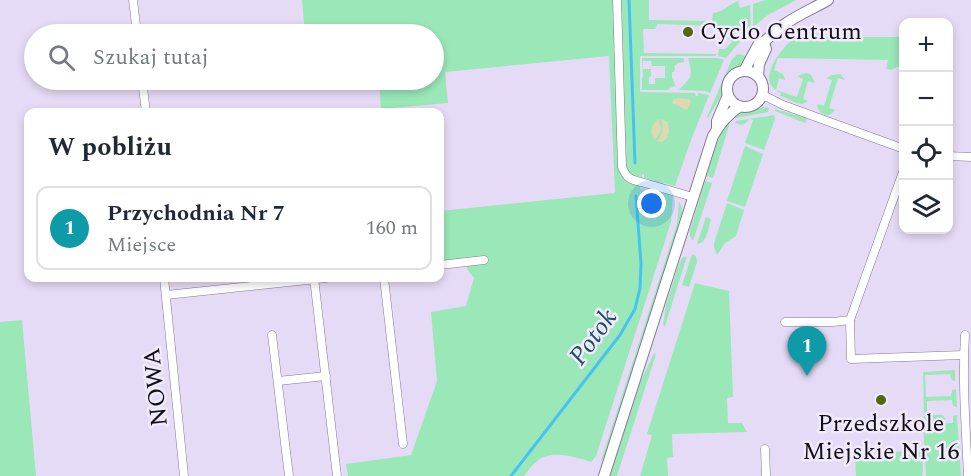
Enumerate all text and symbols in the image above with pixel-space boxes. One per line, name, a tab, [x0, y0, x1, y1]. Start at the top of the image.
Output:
place label: Cyclo Centrum	[700, 14, 862, 50]
map controls	[899, 18, 953, 234]
button: +	[899, 18, 953, 72]
search box	[24, 24, 444, 90]
marker: Cyclo Centrum	[681, 25, 695, 39]
icon: search	[45, 41, 78, 74]
text: Szukaj tutaj	[93, 41, 209, 74]
button: −	[899, 72, 953, 126]
button: locate	[899, 126, 953, 180]
text: W pobliżu	[48, 127, 172, 167]
button: layers	[899, 180, 953, 234]
your location	[637, 189, 666, 218]
text: Przychodnia Nr 7	[107, 197, 285, 230]
text: 1	[64, 213, 75, 243]
text: 160 m	[366, 213, 418, 243]
text: Miejsce	[107, 230, 176, 260]
water label: Potok	[559, 300, 627, 374]
pin: 1	[788, 326, 826, 376]
street label: NOWA	[134, 346, 178, 428]
marker: Przedszkole Miejskie Nr 16	[874, 393, 888, 407]
place label: Przedszkole Miejskie Nr 16	[803, 406, 959, 470]

